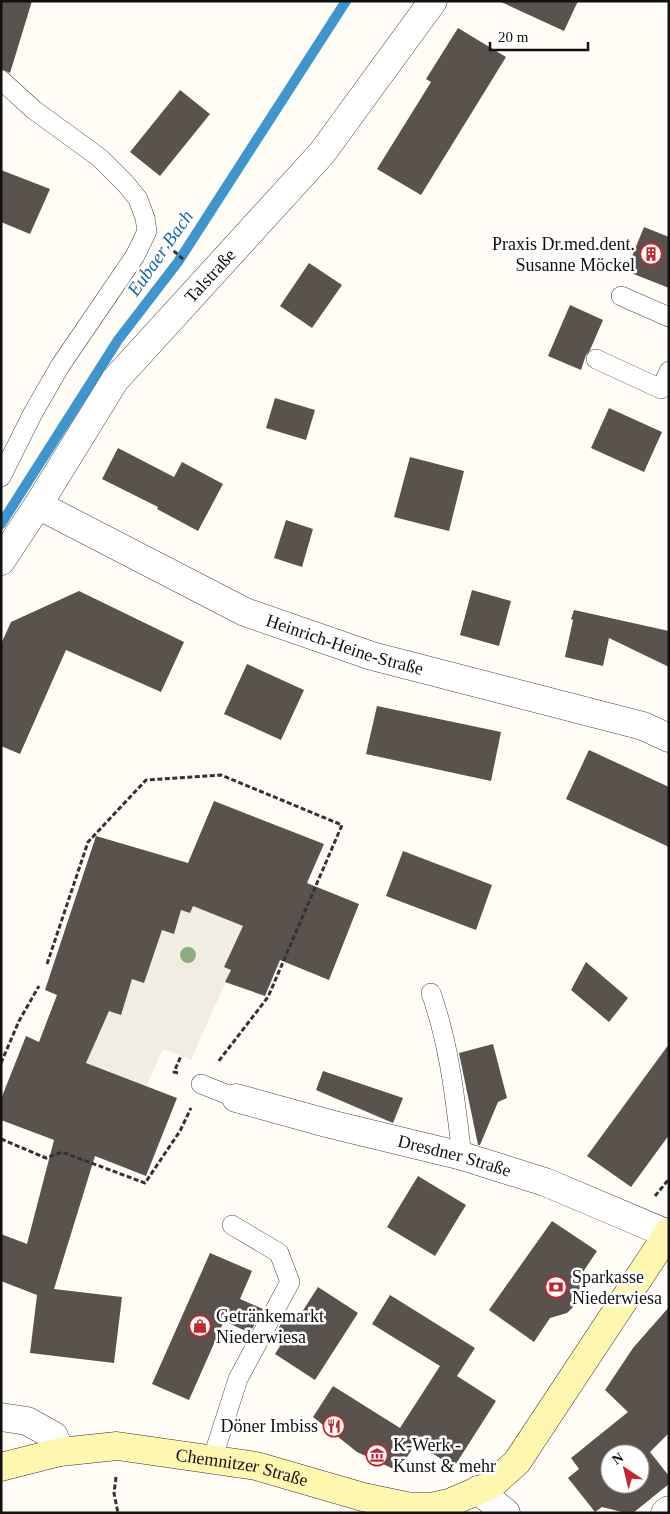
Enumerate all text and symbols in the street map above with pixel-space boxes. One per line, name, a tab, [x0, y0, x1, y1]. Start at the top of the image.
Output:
scale bar	[490, 20, 588, 52]
text: 20 m	[498, 29, 529, 45]
water label: Eubaer Bach	[122, 206, 197, 301]
place label: Praxis Dr.med.dent. Susanne Möckel	[492, 234, 635, 275]
building icon: Praxis Dr.med.dent. Susanne Möckel	[639, 242, 663, 266]
street label: Talstraße	[180, 245, 240, 307]
street label: Heinrich-Heine-Straße	[263, 610, 425, 679]
street label: Dresdner Straße	[396, 1131, 514, 1181]
place label: Sparkasse Niederwiesa	[572, 1267, 662, 1308]
bank icon: Sparkasse Niederwiesa	[544, 1275, 568, 1299]
place label: Getränkemarkt Niederwiesa	[216, 1306, 324, 1347]
shop icon: Getränkemarkt Niederwiesa	[188, 1314, 212, 1338]
restaurant icon: Döner Imbiss	[322, 1414, 346, 1438]
place label: Döner Imbiss	[221, 1416, 318, 1436]
place label: K-Werk - Kunst & mehr	[393, 1435, 496, 1476]
museum icon: K-Werk - Kunst & mehr	[365, 1443, 389, 1467]
north arrow	[600, 1444, 650, 1494]
street label: Chemnitzer Straße	[174, 1445, 310, 1491]
text: N	[609, 1450, 626, 1468]

